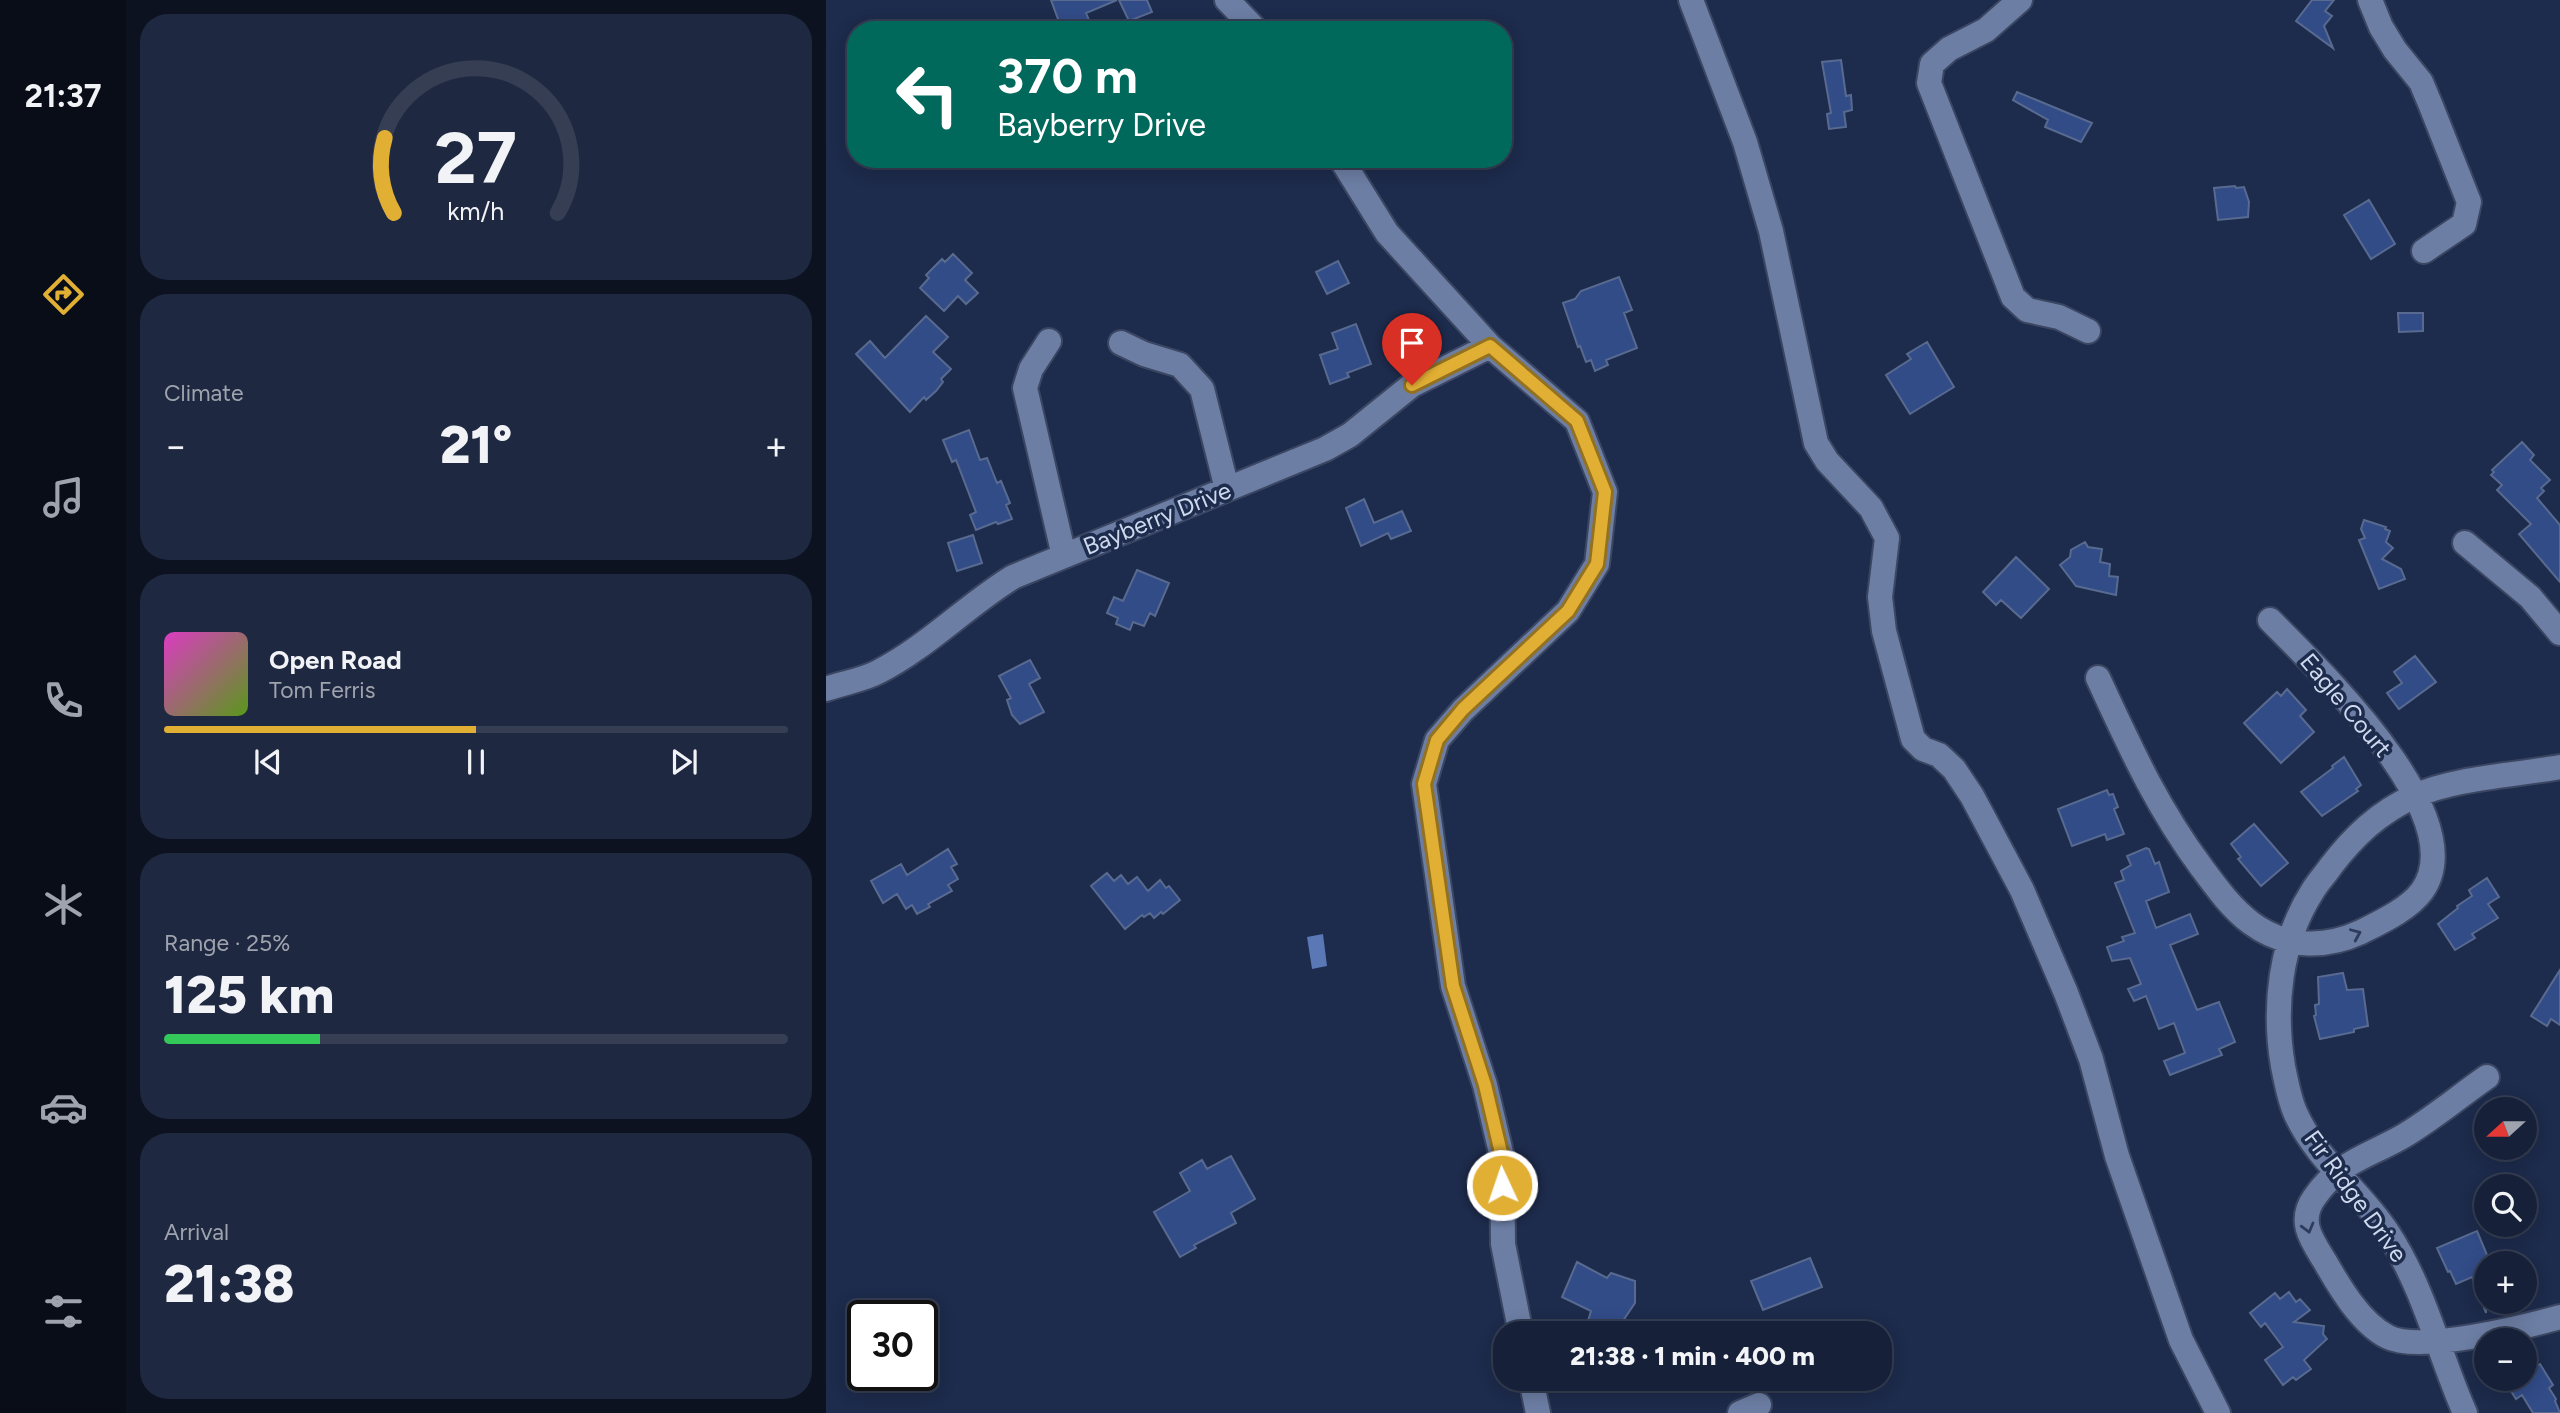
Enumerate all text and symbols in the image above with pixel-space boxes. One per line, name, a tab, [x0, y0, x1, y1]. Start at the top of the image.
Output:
text: 370 m	[997, 46, 1138, 105]
icon: left	[882, 49, 973, 140]
text: 21:37	[24, 77, 102, 115]
text: Bayberry Drive	[997, 106, 1206, 144]
text: 27	[435, 114, 517, 201]
text: km/h	[447, 196, 505, 226]
icon: directions	[39, 270, 88, 319]
pin	[1382, 313, 1442, 385]
icon: arrive	[1393, 324, 1431, 362]
text: Climate	[164, 379, 243, 407]
text: 21°	[440, 414, 512, 476]
text: −	[164, 423, 188, 469]
text: +	[764, 423, 788, 469]
icon: music	[39, 473, 88, 522]
street label: Bayberry Drive	[1079, 475, 1235, 561]
text: Open Road	[269, 644, 402, 676]
street label: Eagle Court	[2294, 647, 2398, 763]
icon: phone	[39, 676, 88, 725]
text: Tom Ferris	[269, 676, 375, 704]
icon: previous	[249, 743, 287, 781]
icon: pause	[457, 743, 495, 781]
icon: next	[665, 743, 703, 781]
icon: climate	[39, 880, 88, 929]
one-way arrow	[2350, 928, 2362, 942]
text: Range · 25%	[164, 929, 290, 957]
text: 125 km	[164, 964, 334, 1026]
icon: car	[39, 1083, 88, 1132]
north arrow	[2474, 1097, 2538, 1160]
map controls	[2474, 1097, 2537, 1391]
street label: Fir Ridge Drive	[2298, 1124, 2414, 1268]
position arrow	[1465, 1148, 1539, 1222]
button: search	[2474, 1174, 2537, 1237]
text: Arrival	[164, 1218, 229, 1246]
one-way arrow	[2300, 1222, 2315, 1234]
button: +	[2474, 1251, 2537, 1314]
text: 21:38	[164, 1253, 295, 1315]
icon: filters	[39, 1287, 88, 1336]
speed limit sign: 30	[847, 1300, 938, 1391]
button: −	[2474, 1328, 2537, 1391]
text: 21:38 · 1 min · 400 m	[1570, 1340, 1815, 1372]

